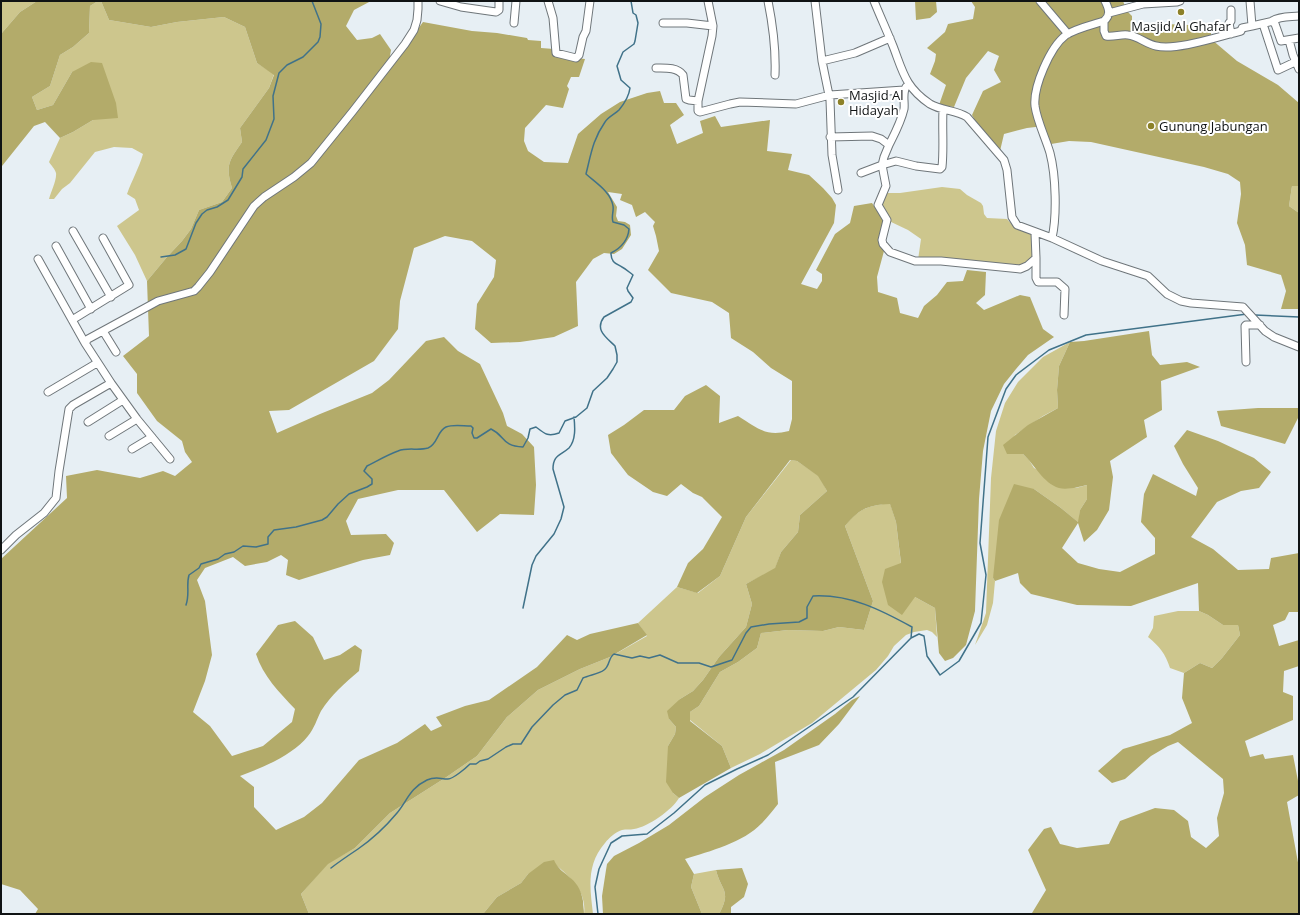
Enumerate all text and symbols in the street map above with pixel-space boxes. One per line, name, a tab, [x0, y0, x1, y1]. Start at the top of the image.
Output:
marker: Masjid Al Ghafar	[1176, 7, 1186, 17]
place label: Masjid Al Ghafar	[1131, 17, 1231, 35]
place label: Masjid Al Hidayah	[849, 86, 904, 119]
marker: Masjid Al Hidayah	[836, 97, 846, 107]
place label: Gunung Jabungan	[1159, 117, 1268, 135]
marker: Gunung Jabungan	[1146, 121, 1156, 131]

